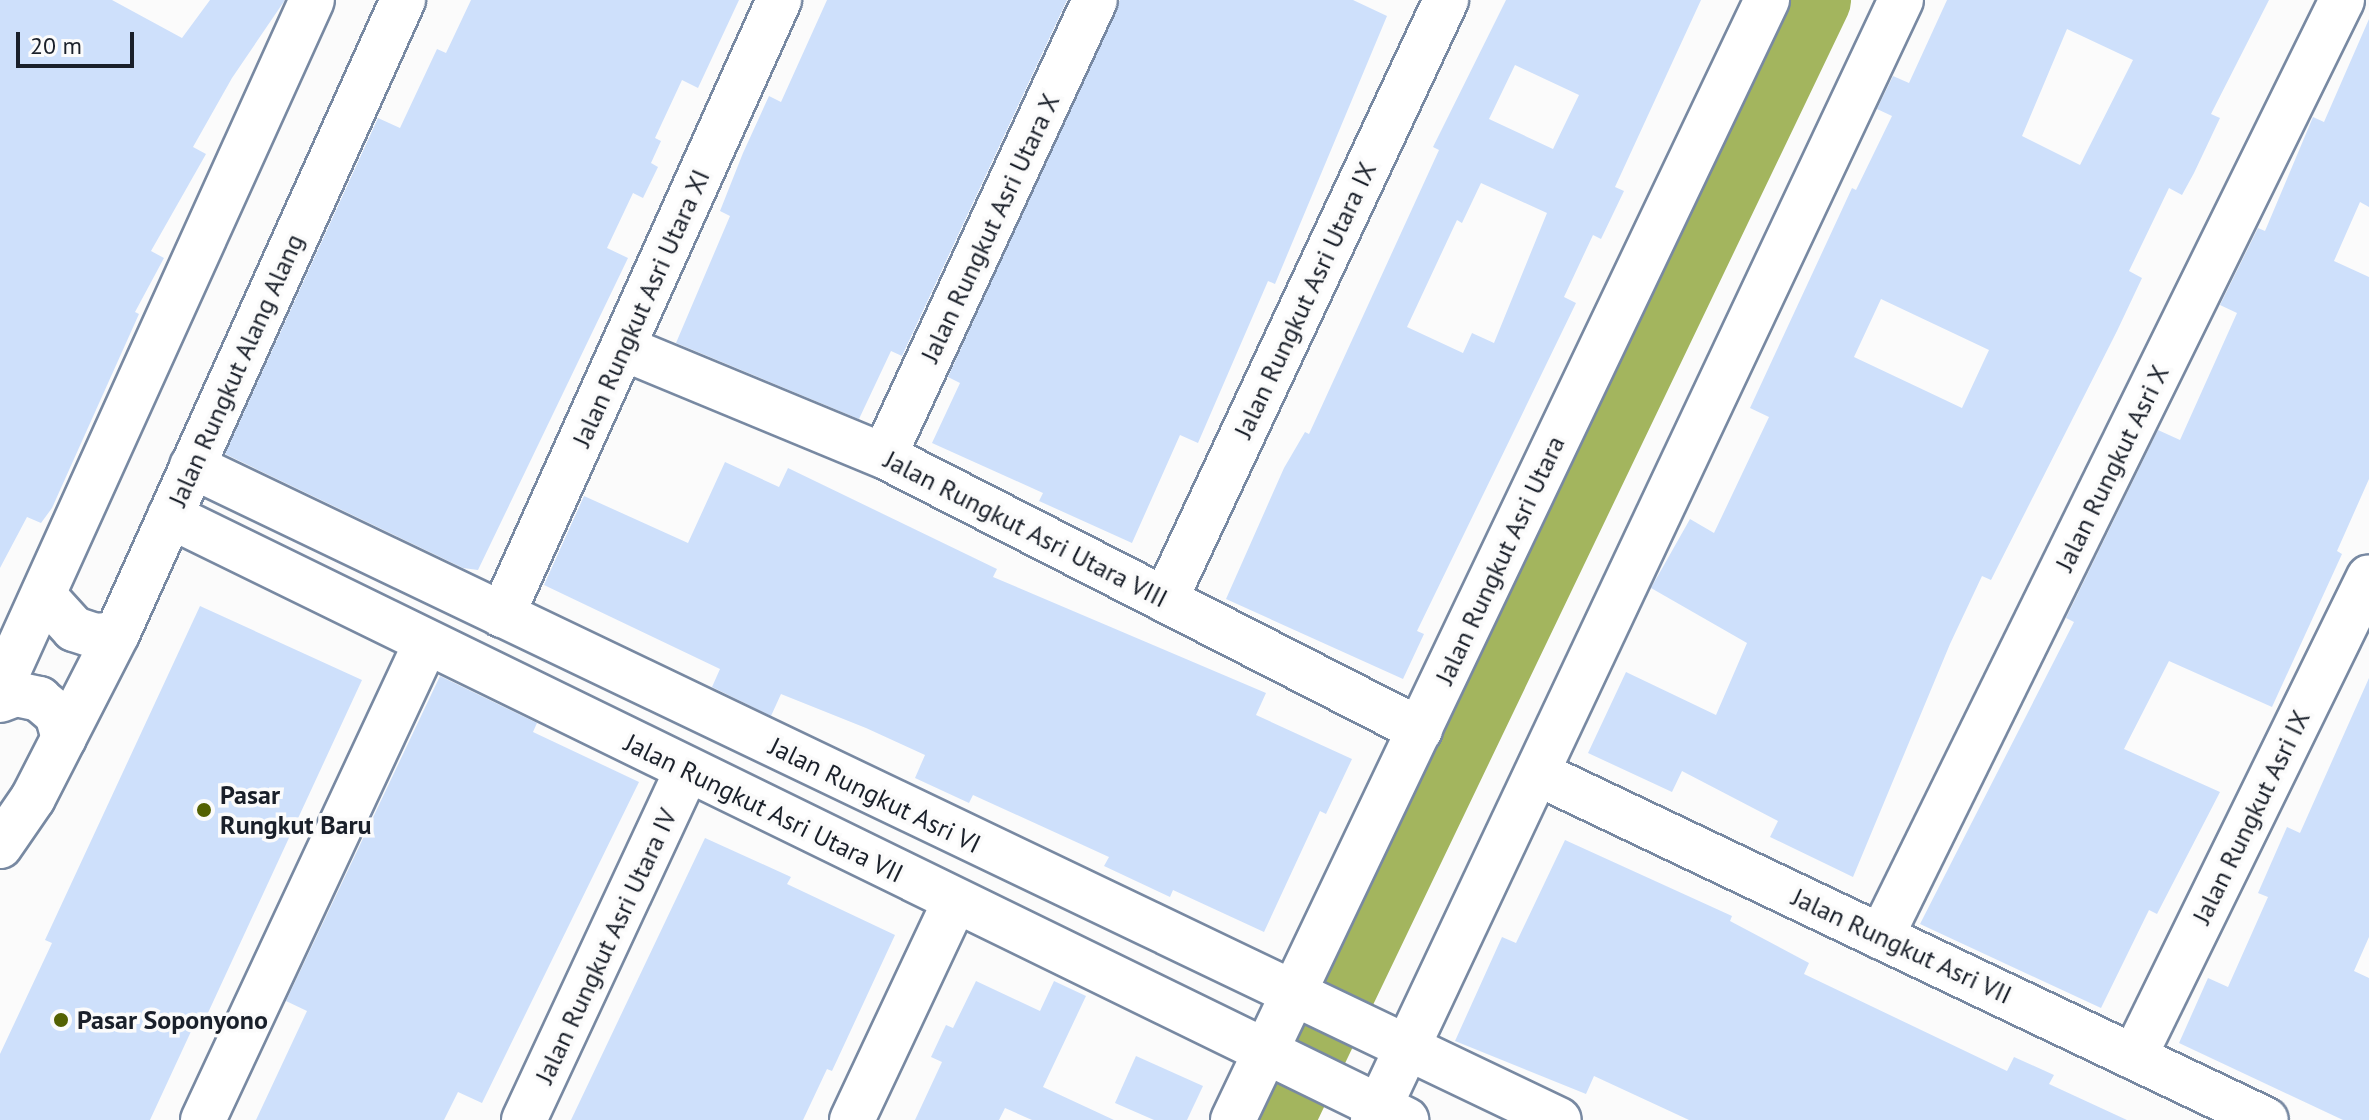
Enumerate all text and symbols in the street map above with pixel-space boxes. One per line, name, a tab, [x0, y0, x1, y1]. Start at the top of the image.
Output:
scale bar	[20, 16, 138, 66]
text: 20 m	[30, 30, 82, 61]
street label: Jalan Rungkut Asri Utara X	[914, 88, 1066, 368]
street label: Jalan Rungkut Asri Utara IX	[1227, 157, 1383, 443]
street label: Jalan Rungkut Asri Utara XI	[565, 164, 717, 452]
street label: Jalan Rungkut Alang Alang	[161, 228, 311, 512]
street label: Jalan Rungkut Asri X	[2048, 359, 2176, 577]
street label: Jalan Rungkut Asri Utara	[1429, 431, 1571, 689]
street label: Jalan Rungkut Asri Utara VIII	[878, 443, 1174, 615]
street label: Jalan Rungkut Asri IX	[2186, 705, 2316, 929]
street label: Jalan Rungkut Asri Utara VII	[619, 726, 909, 890]
street label: Jalan Rungkut Asri VI	[763, 730, 987, 860]
place label: Pasar Rungkut Baru	[220, 779, 372, 840]
marker: Pasar Rungkut Baru	[195, 801, 213, 819]
street label: Jalan Rungkut Asri Utara IV	[528, 803, 684, 1089]
street label: Jalan Rungkut Asri VII	[1786, 881, 2018, 1011]
place label: Pasar Soponyono	[77, 1004, 268, 1036]
marker: Pasar Soponyono	[52, 1011, 70, 1029]

